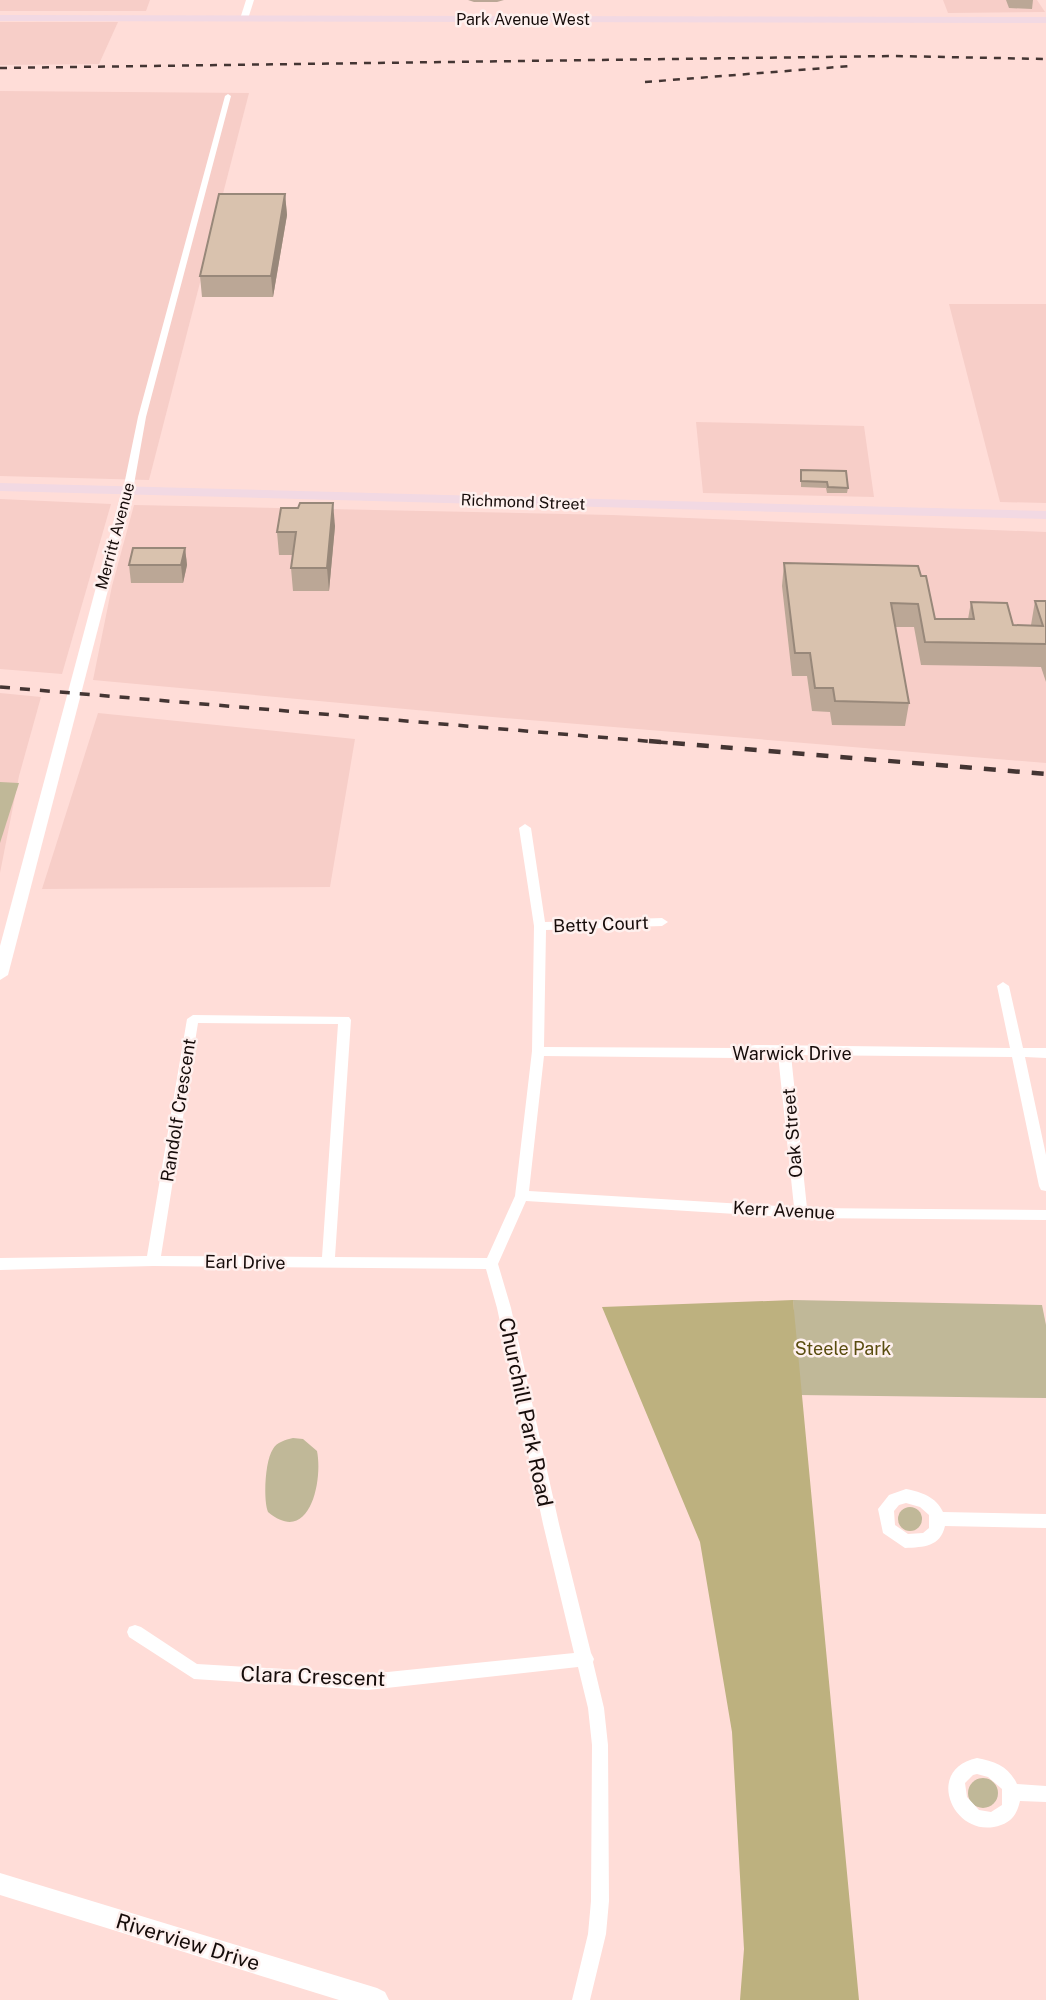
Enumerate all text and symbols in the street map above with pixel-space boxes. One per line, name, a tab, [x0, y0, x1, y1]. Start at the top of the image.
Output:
street label: Park Avenue West	[456, 10, 590, 29]
street label: Merritt Avenue	[92, 480, 138, 592]
street label: Richmond Street	[460, 490, 586, 514]
street label: Betty Court	[553, 912, 649, 936]
street label: Randolf Crescent	[156, 1037, 200, 1183]
street label: Warwick Drive	[732, 1043, 852, 1064]
street label: Oak Street	[778, 1087, 806, 1179]
street label: Kerr Avenue	[732, 1197, 836, 1223]
street label: Earl Drive	[204, 1251, 286, 1273]
street label: Churchill Park Road	[494, 1315, 558, 1509]
park label: Steele Park	[795, 1338, 891, 1359]
street label: Clara Crescent	[240, 1661, 386, 1691]
street label: Riverview Drive	[113, 1908, 263, 1976]

